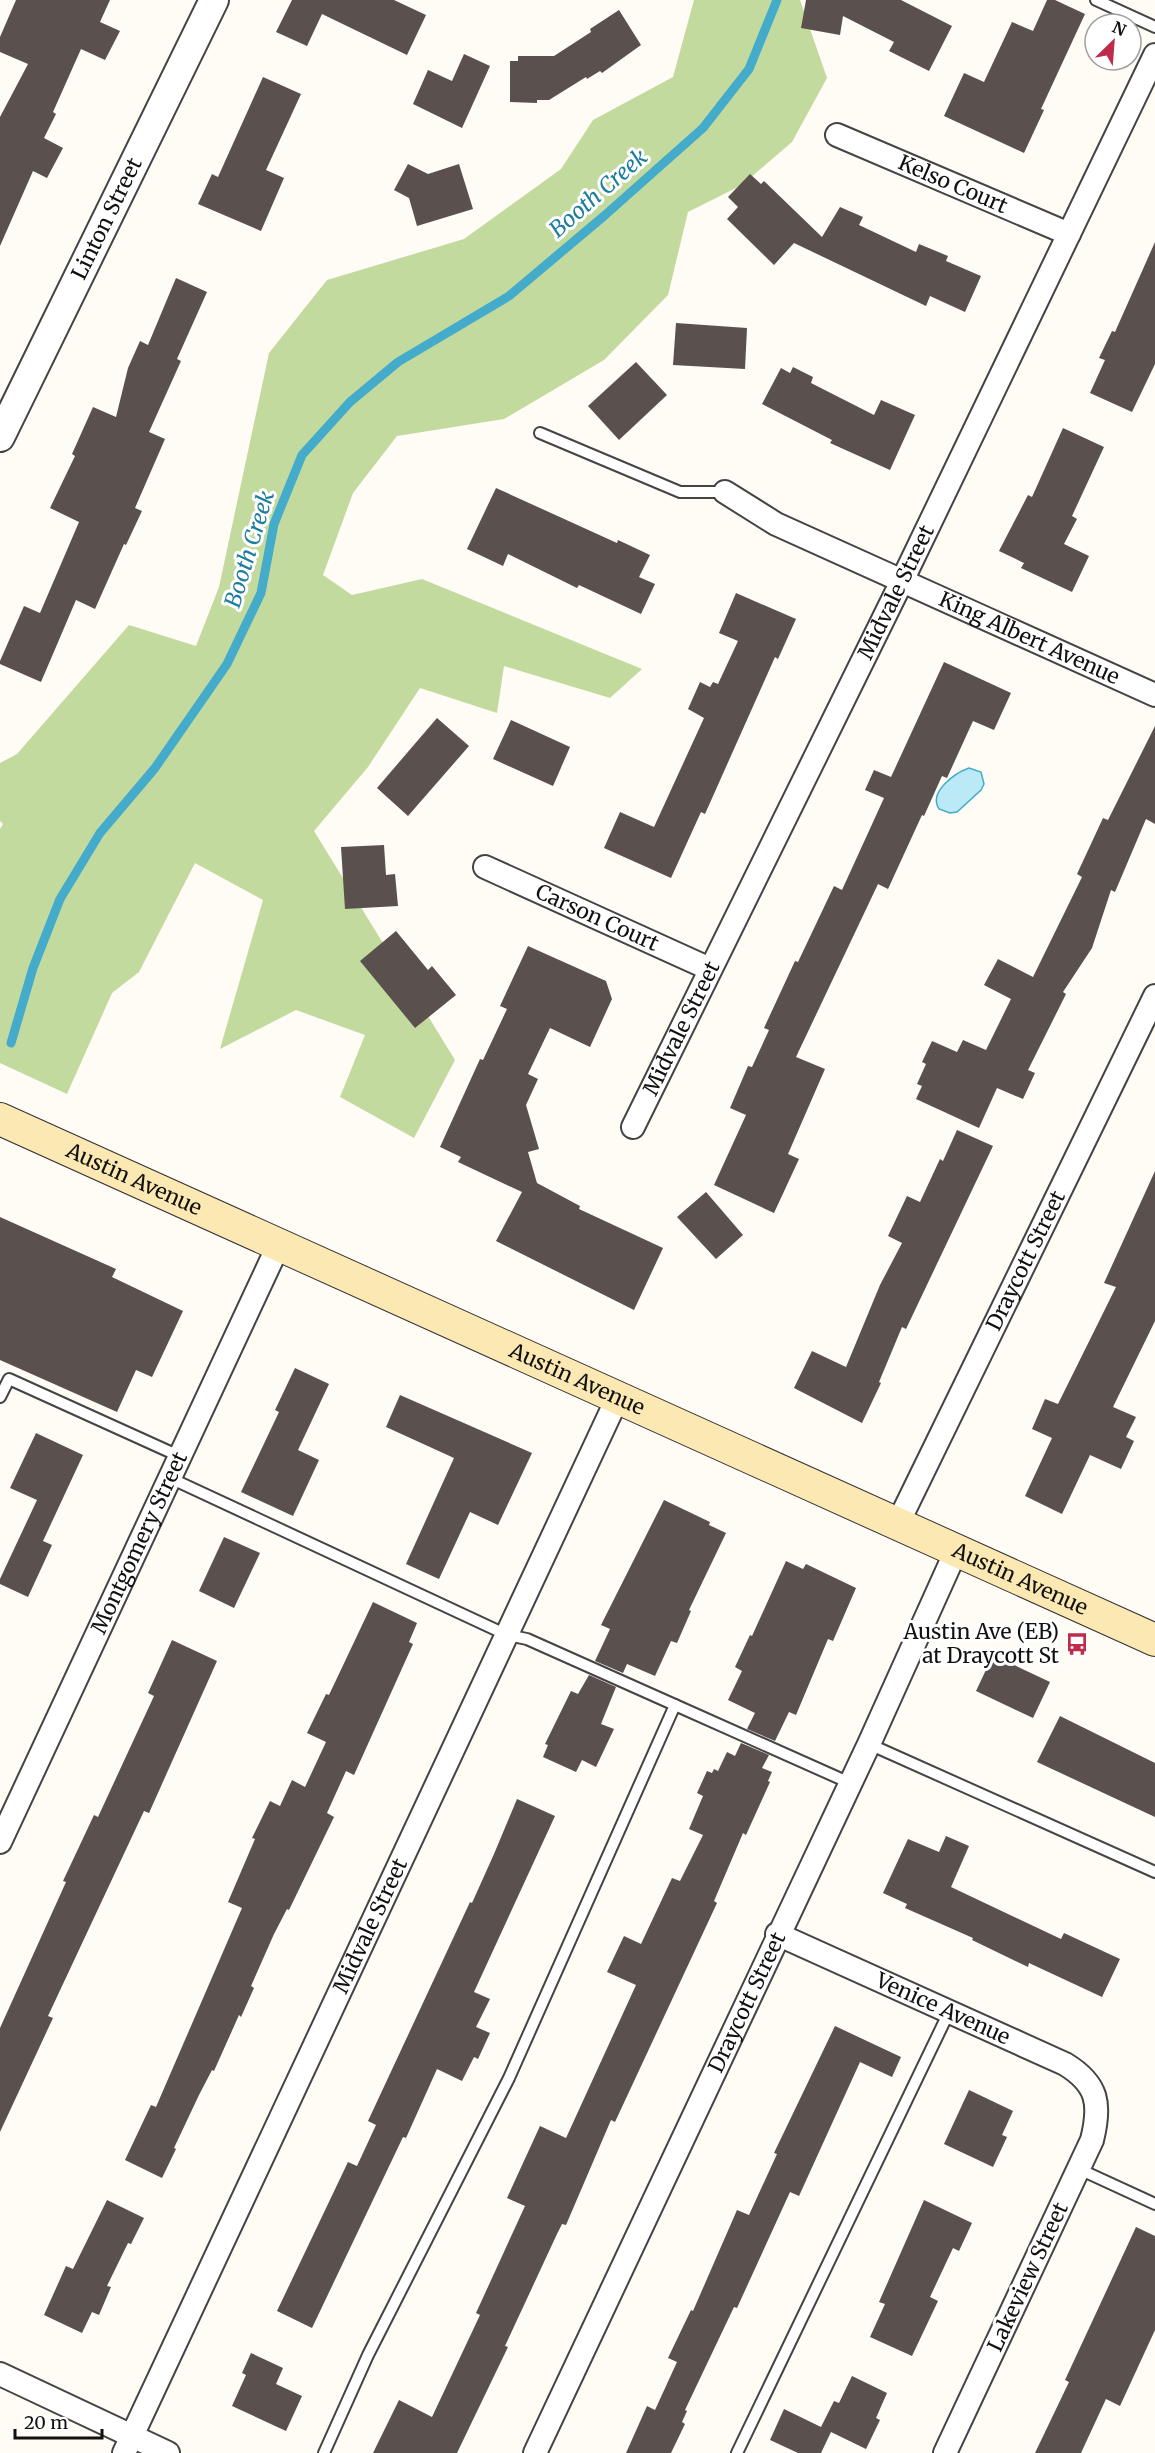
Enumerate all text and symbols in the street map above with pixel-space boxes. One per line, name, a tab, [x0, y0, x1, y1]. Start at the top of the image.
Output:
north arrow	[1083, 12, 1143, 72]
text: N	[1109, 17, 1130, 40]
water label: Booth Creek	[543, 143, 653, 243]
street label: Kelso Court	[894, 149, 1012, 219]
street label: Linton Street	[65, 153, 148, 284]
water label: Booth Creek	[218, 487, 280, 611]
street label: Midvale Street	[852, 521, 940, 664]
street label: King Albert Avenue	[935, 585, 1124, 690]
street label: Carson Court	[531, 878, 663, 957]
street label: Midvale Street	[637, 957, 726, 1100]
street label: Austin Avenue	[61, 1136, 206, 1221]
street label: Draycott Street	[980, 1186, 1071, 1335]
street label: Austin Avenue	[504, 1336, 649, 1421]
street label: Montgomery Street	[85, 1447, 193, 1638]
street label: Austin Avenue	[947, 1536, 1092, 1621]
place label: Austin Ave (EB) at Draycott St	[903, 1618, 1059, 1669]
bus stop icon: Austin Ave (EB) at Draycott St	[1064, 1631, 1090, 1657]
street label: Midvale Street	[327, 1854, 413, 1997]
street label: Draycott Street	[702, 1928, 791, 2077]
street label: Venice Avenue	[871, 1966, 1015, 2050]
street label: Lakeview Street	[981, 2198, 1074, 2356]
scale bar	[15, 2402, 102, 2440]
text: 20 m	[24, 2411, 68, 2434]

